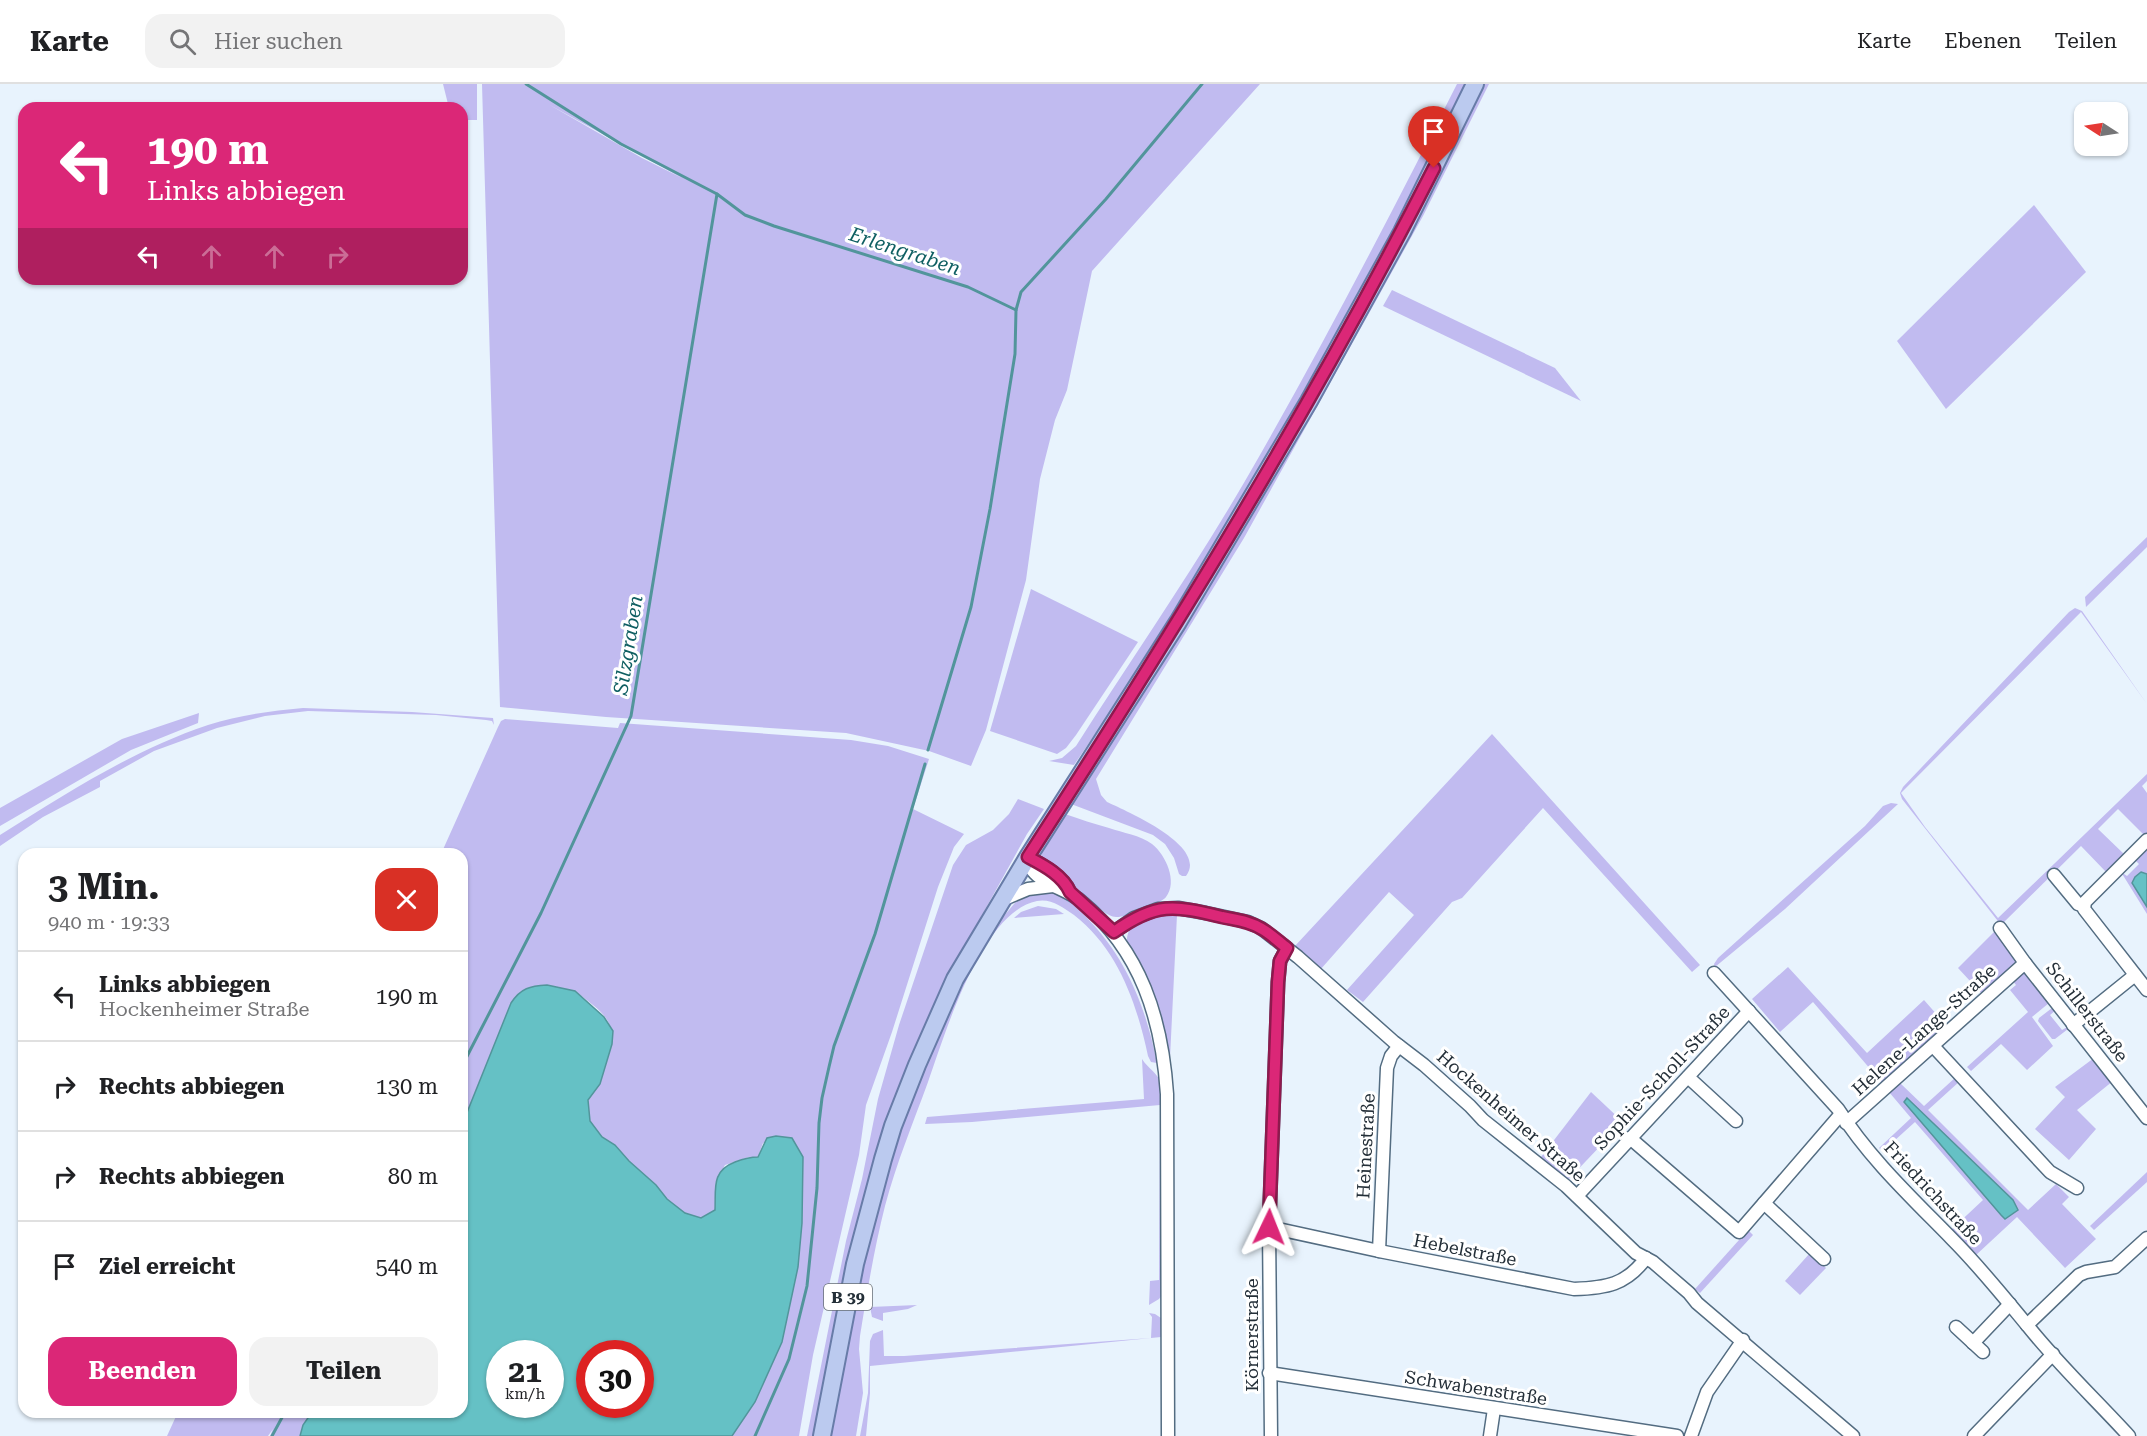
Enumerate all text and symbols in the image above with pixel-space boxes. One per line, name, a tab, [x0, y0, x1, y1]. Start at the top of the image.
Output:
search box	[145, 14, 565, 68]
text: Karte	[30, 25, 109, 58]
icon: search	[166, 25, 199, 58]
text: Hier suchen	[214, 29, 343, 54]
text: Karte	[1857, 29, 1911, 53]
text: Ebenen	[1944, 29, 2022, 53]
text: Teilen	[2055, 29, 2117, 53]
north arrow	[2074, 102, 2128, 156]
map controls	[2074, 102, 2128, 156]
pin	[1408, 106, 1459, 168]
icon: arrive	[1417, 115, 1450, 148]
text: 190 m	[147, 125, 269, 174]
icon: left	[48, 126, 126, 204]
text: Links abbiegen	[147, 175, 346, 207]
water label: Erlengraben	[845, 221, 964, 280]
icon: left	[132, 240, 165, 273]
icon: ahead	[195, 240, 228, 273]
icon: ahead	[258, 240, 291, 273]
icon: right	[321, 240, 354, 273]
water label: Silzgraben	[608, 593, 648, 698]
text: 3 Min.	[48, 866, 159, 908]
button: close	[375, 868, 438, 931]
text: 940 m · 19:33	[48, 910, 170, 934]
street label: Schillerstraße	[2042, 958, 2133, 1066]
street label: Helene-Lange-Straße	[1848, 960, 2000, 1100]
text: Links abbiegen	[99, 972, 270, 997]
icon: left	[48, 980, 81, 1013]
text: 190 m	[375, 984, 438, 1009]
text: Hockenheimer Straße	[99, 997, 310, 1021]
street label: Sophie-Scholl-Straße	[1590, 1001, 1734, 1154]
street label: Hockenheimer Straße	[1433, 1046, 1590, 1186]
icon: right	[48, 1070, 81, 1103]
text: Rechts abbiegen	[99, 1074, 285, 1099]
text: 130 m	[375, 1074, 438, 1099]
street label: Heinestraße	[1352, 1093, 1379, 1199]
street label: Friedrichstraße	[1880, 1137, 1987, 1249]
icon: right	[48, 1160, 81, 1193]
text: Rechts abbiegen	[99, 1164, 285, 1189]
text: 80 m	[388, 1164, 438, 1189]
position arrow	[1237, 1195, 1301, 1259]
street label: Hebelstraße	[1412, 1229, 1519, 1270]
icon: arrive	[48, 1250, 81, 1283]
text: Ziel erreicht	[99, 1254, 235, 1279]
text: 540 m	[375, 1254, 438, 1279]
street label: Körnerstraße	[1241, 1278, 1262, 1392]
road number: B 39	[824, 1284, 872, 1310]
button: Beenden	[48, 1337, 237, 1406]
button: Teilen	[249, 1337, 438, 1406]
speed limit sign: 30	[576, 1340, 654, 1418]
text: 21	[508, 1354, 542, 1389]
street label: Schwabenstraße	[1403, 1366, 1549, 1409]
text: km/h	[505, 1385, 545, 1403]

